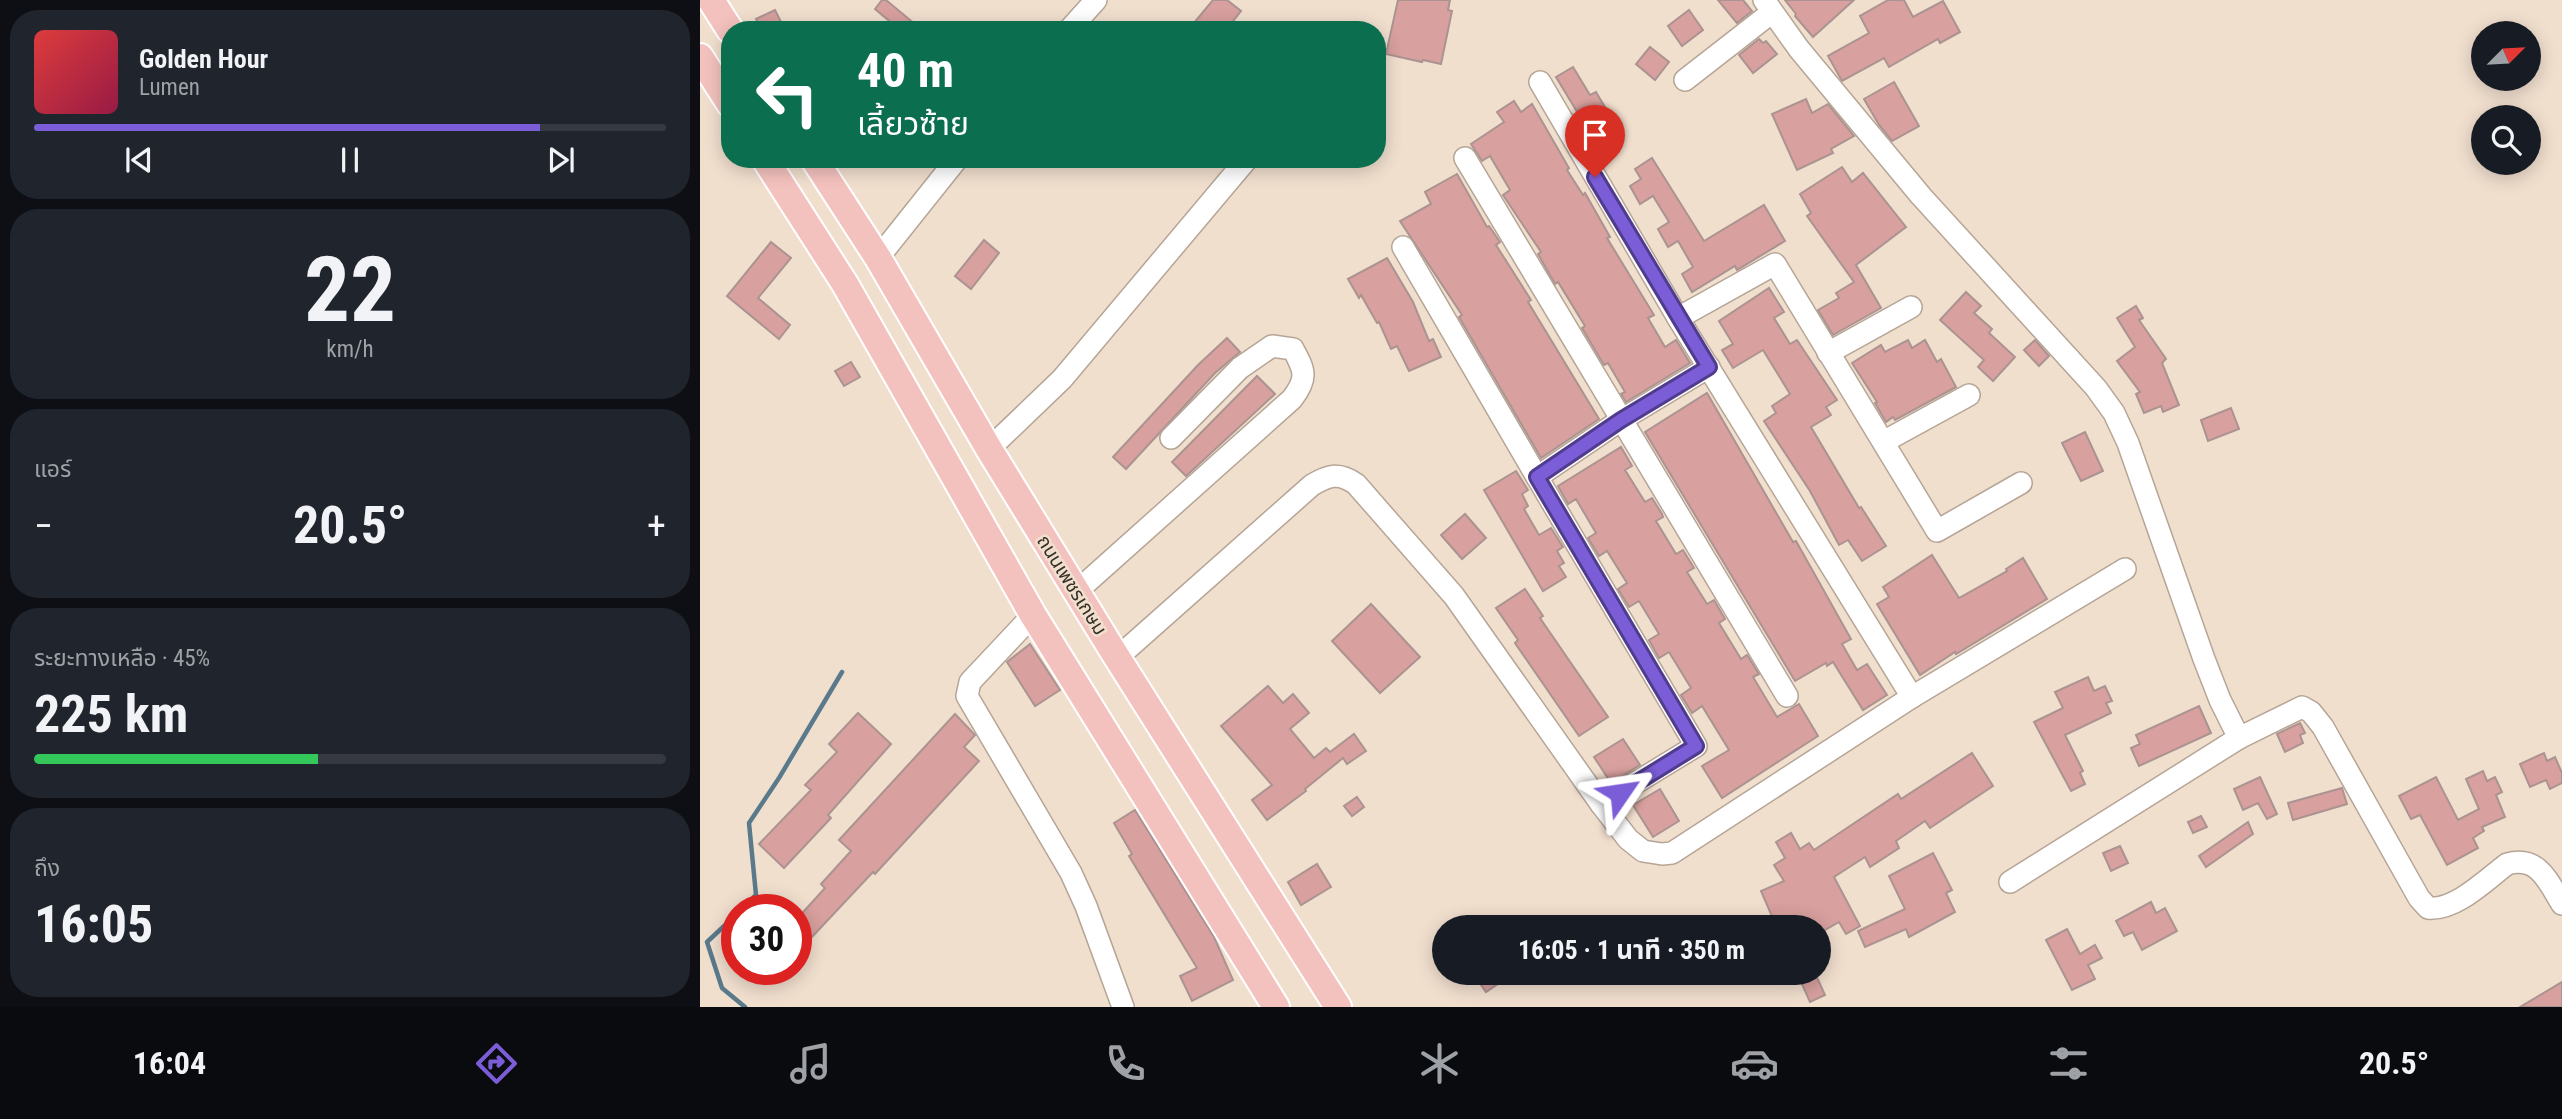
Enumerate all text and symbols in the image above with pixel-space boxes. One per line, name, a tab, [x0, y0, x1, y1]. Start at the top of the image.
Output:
north arrow	[2471, 21, 2541, 91]
map controls	[2471, 21, 2541, 175]
text: 40 m	[857, 42, 954, 99]
text: Golden Hour	[139, 44, 268, 74]
icon: left	[742, 49, 833, 140]
text: Lumen	[139, 74, 200, 101]
text: เลี้ยวซ้าย	[857, 105, 969, 143]
pin	[1565, 105, 1625, 177]
button: search	[2471, 105, 2541, 175]
icon: arrive	[1576, 116, 1614, 154]
icon: previous	[120, 141, 158, 179]
icon: pause	[331, 141, 369, 179]
icon: next	[542, 141, 580, 179]
text: 22	[304, 237, 396, 343]
text: km/h	[326, 336, 374, 363]
text: แอร์	[34, 456, 71, 483]
text: 20.5°	[293, 495, 407, 556]
text: −	[34, 504, 53, 548]
text: +	[647, 504, 666, 548]
street label: ถนนเพชรเกษม	[1032, 531, 1112, 639]
text: ระยะทางเหลือ · 45%	[34, 645, 210, 672]
text: 225 km	[34, 684, 188, 745]
position arrow	[1583, 756, 1657, 830]
text: ถึง	[34, 855, 60, 882]
text: 16:05	[34, 894, 153, 955]
speed limit sign: 30	[721, 894, 812, 985]
text: 16:05 · 1 นาที · 350 m	[1518, 935, 1745, 965]
icon: directions	[472, 1039, 521, 1088]
icon: music	[786, 1039, 835, 1088]
icon: phone	[1101, 1039, 1150, 1088]
icon: climate	[1415, 1039, 1464, 1088]
icon: car	[1730, 1039, 1779, 1088]
icon: filters	[2044, 1039, 2093, 1088]
text: 16:04	[133, 1044, 206, 1082]
text: 20.5°	[2359, 1044, 2429, 1082]

